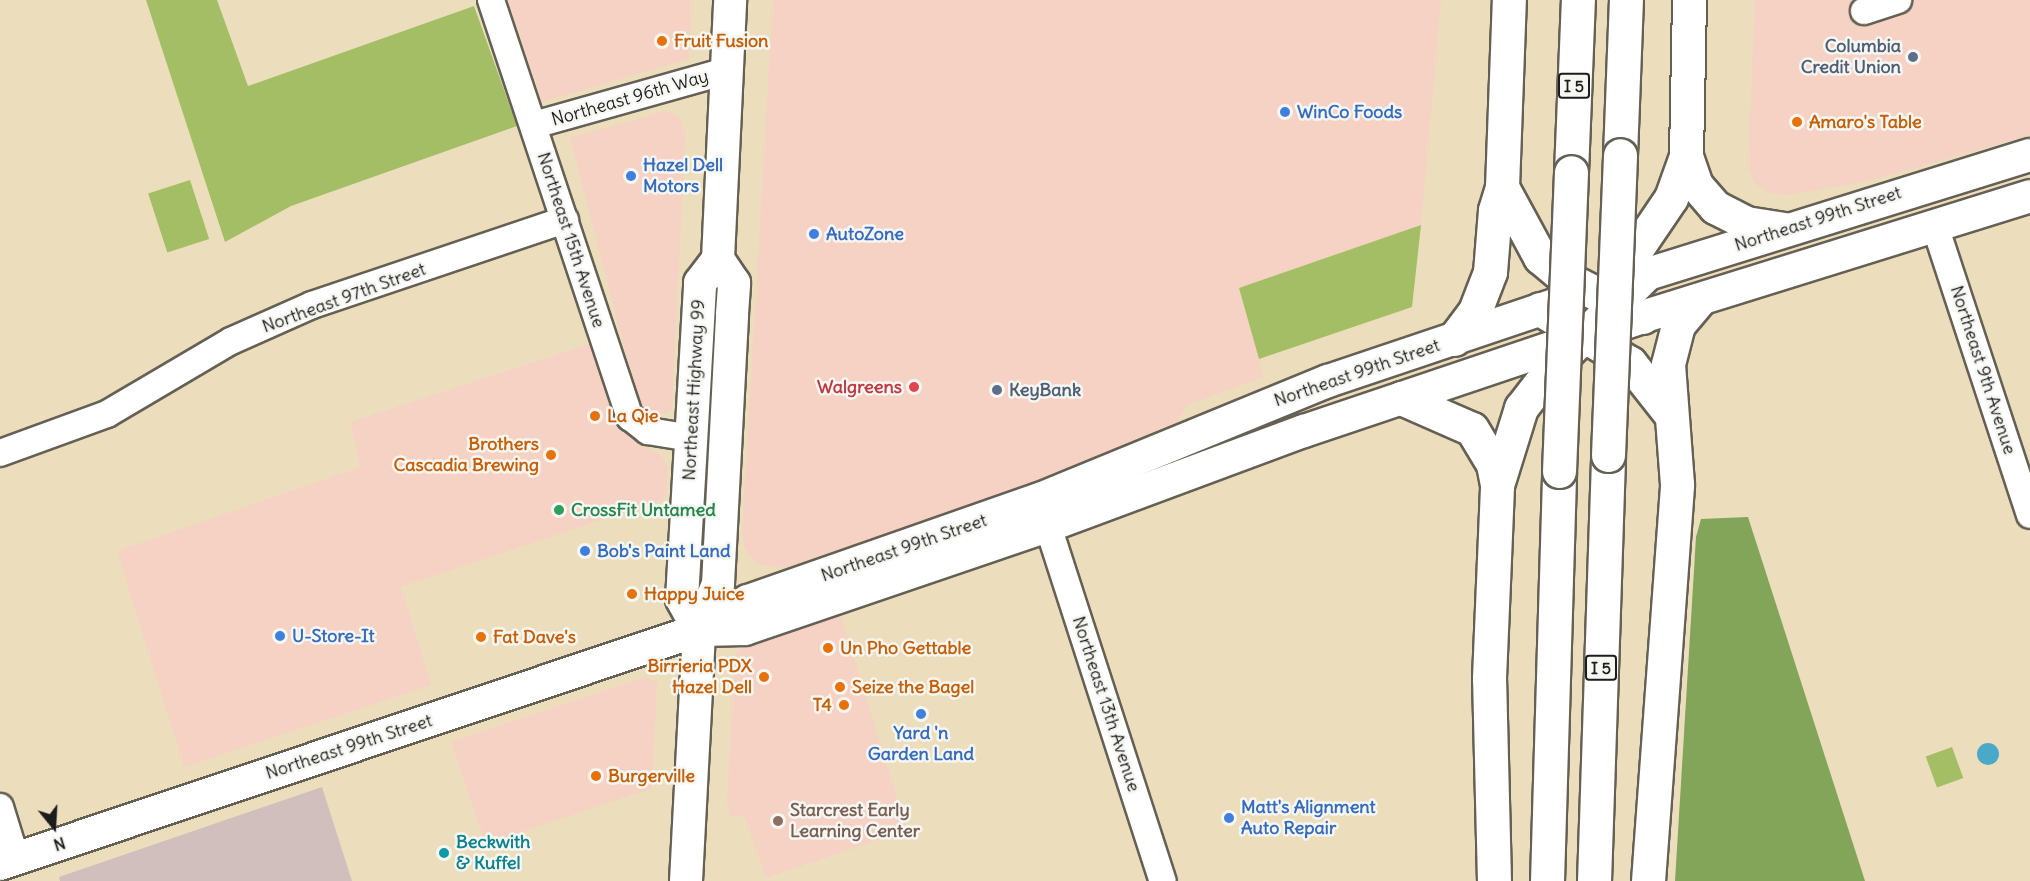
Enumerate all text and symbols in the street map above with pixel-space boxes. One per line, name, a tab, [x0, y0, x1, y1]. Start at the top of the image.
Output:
place label: Fruit Fusion	[674, 30, 768, 52]
marker: Fruit Fusion	[655, 34, 669, 48]
place label: Columbia Credit Union	[1801, 36, 1901, 78]
marker: Columbia Credit Union	[1906, 50, 1920, 64]
street label: Northeast 96th Way	[549, 65, 711, 131]
road number: I 5	[1558, 73, 1590, 99]
place label: WinCo Foods	[1297, 101, 1402, 123]
marker: WinCo Foods	[1278, 105, 1292, 119]
place label: Amaro's Table	[1809, 111, 1922, 133]
marker: Amaro's Table	[1790, 115, 1804, 129]
street label: Northeast 15th Avenue	[532, 150, 610, 330]
place label: Hazel Dell Motors	[643, 155, 723, 198]
marker: Hazel Dell Motors	[624, 169, 638, 183]
street label: Northeast 99th Street	[1732, 182, 1904, 256]
place label: AutoZone	[826, 223, 904, 245]
marker: AutoZone	[807, 227, 821, 241]
street label: Northeast 97th Street	[259, 258, 429, 338]
street label: Northeast 9th Avenue	[1946, 283, 2020, 457]
street label: Northeast Highway 99	[678, 299, 710, 481]
street label: Northeast 99th Street	[1271, 334, 1443, 412]
place label: Walgreens	[817, 376, 902, 398]
place label: KeyBank	[1009, 379, 1081, 401]
marker: Walgreens	[907, 380, 921, 394]
marker: KeyBank	[990, 383, 1004, 397]
place label: La Qie	[607, 405, 659, 427]
marker: La Qie	[588, 409, 602, 423]
place label: Brothers Cascadia Brewing	[393, 434, 539, 476]
marker: Brothers Cascadia Brewing	[544, 448, 558, 462]
place label: CrossFit Untamed	[571, 499, 716, 521]
marker: CrossFit Untamed	[552, 503, 566, 517]
street label: Northeast 99th Street	[818, 509, 990, 587]
place label: Bob's Paint Land	[597, 540, 730, 562]
marker: Bob's Paint Land	[578, 544, 592, 558]
place label: Happy Juice	[644, 583, 744, 605]
marker: Happy Juice	[625, 587, 639, 601]
street label: Northeast 13th Avenue	[1067, 614, 1145, 794]
place label: U-Store-It	[292, 625, 374, 647]
place label: Fat Dave's	[493, 626, 576, 648]
marker: U-Store-It	[273, 629, 287, 643]
marker: Fat Dave's	[474, 630, 488, 644]
place label: Un Pho Gettable	[840, 637, 971, 659]
marker: Un Pho Gettable	[821, 641, 835, 655]
road number: I 5	[1584, 655, 1618, 681]
place label: Birrieria PDX Hazel Dell	[647, 656, 752, 698]
marker: Birrieria PDX Hazel Dell	[757, 670, 771, 684]
place label: Seize the Bagel	[852, 676, 974, 698]
marker: Seize the Bagel	[833, 680, 847, 694]
place label: T4	[813, 694, 832, 716]
marker: T4	[837, 698, 851, 712]
marker: Yard 'n Garden Land	[914, 707, 928, 721]
street label: Northeast 99th Street	[263, 710, 435, 784]
place label: Yard 'n Garden Land	[868, 723, 974, 766]
place label: Burgerville	[608, 765, 695, 787]
marker: Burgerville	[589, 769, 603, 783]
north arrow	[24, 797, 84, 857]
place label: Matt's Alignment Auto Repair	[1241, 797, 1376, 840]
place label: Starcrest Early Learning Center	[790, 800, 920, 842]
marker: Matt's Alignment Auto Repair	[1222, 811, 1236, 825]
marker: Starcrest Early Learning Center	[771, 814, 785, 828]
place label: Beckwith & Kuffel	[456, 832, 530, 874]
text: N	[51, 833, 68, 855]
marker: Beckwith & Kuffel	[437, 846, 451, 860]

